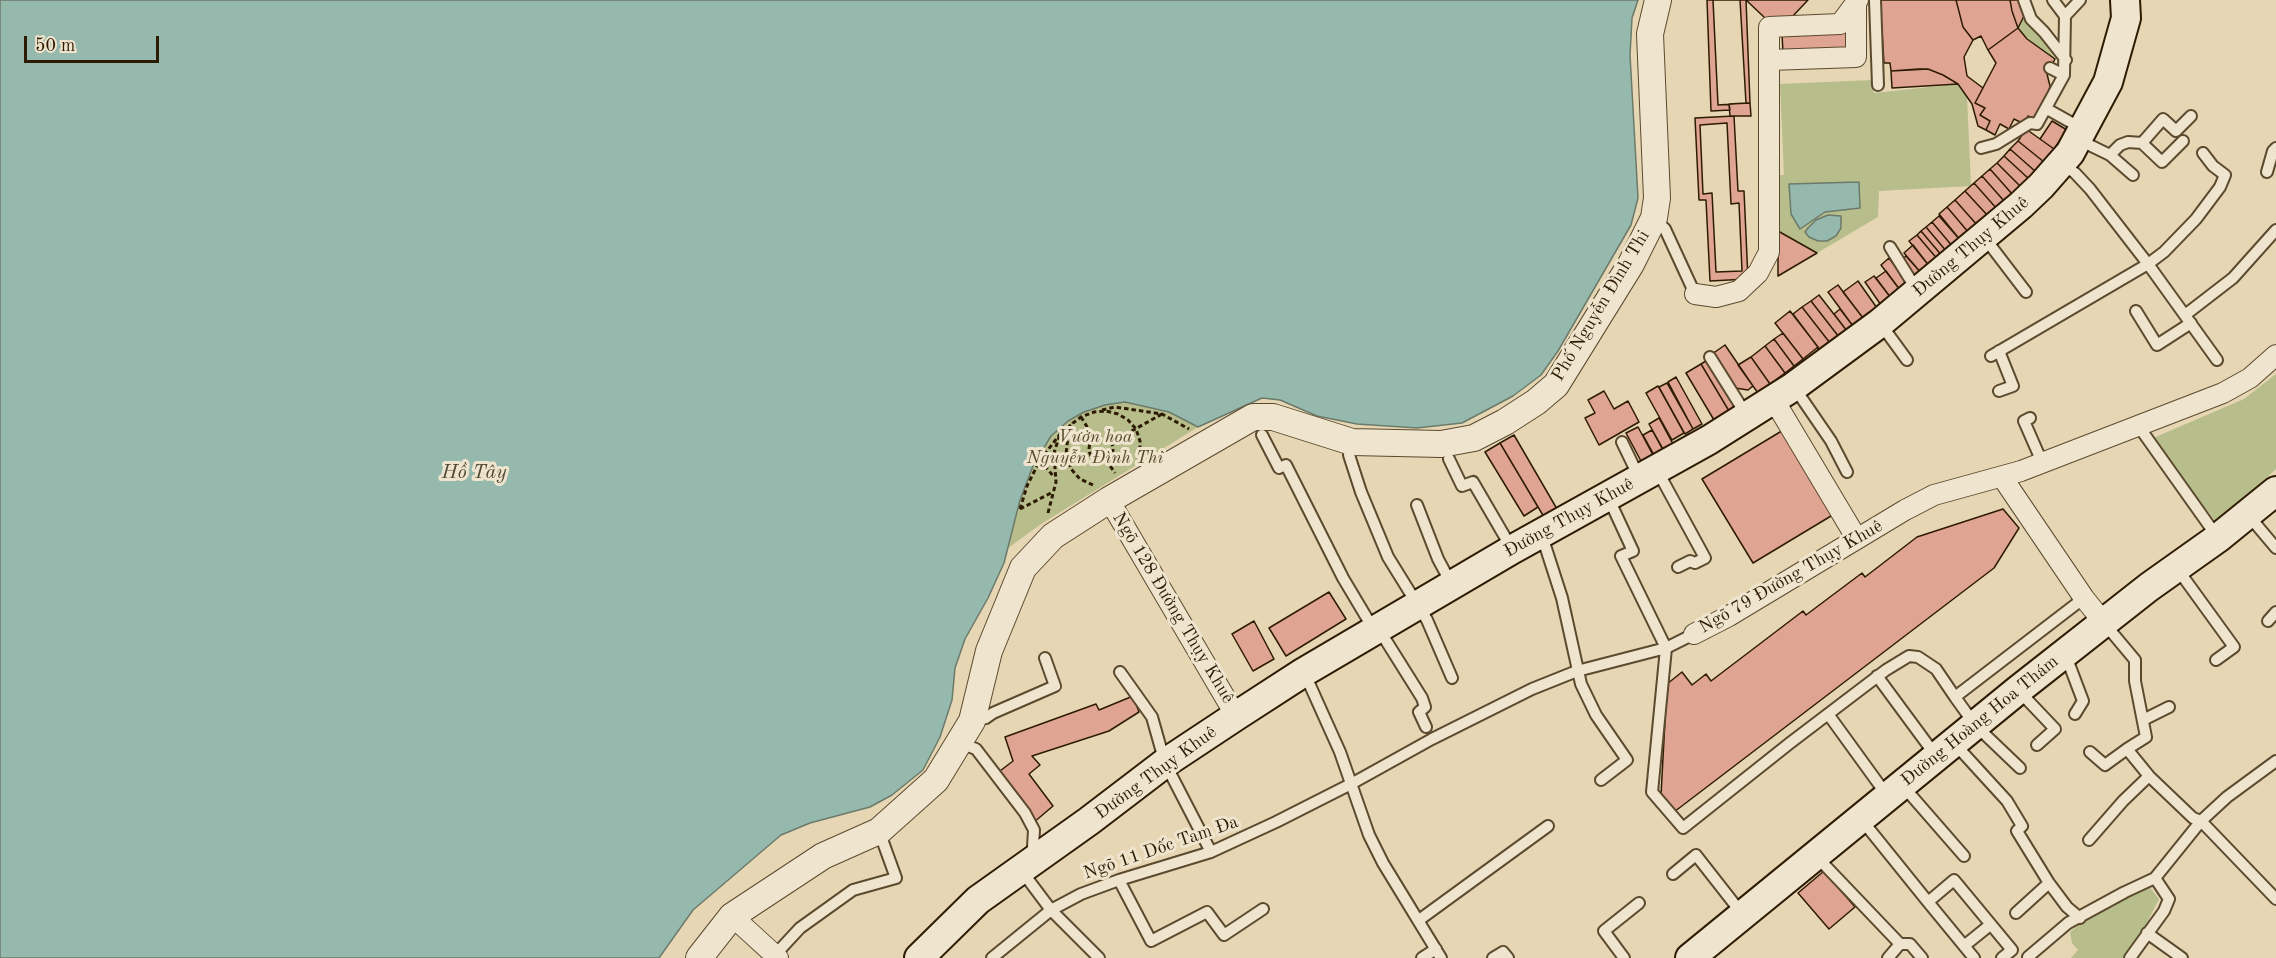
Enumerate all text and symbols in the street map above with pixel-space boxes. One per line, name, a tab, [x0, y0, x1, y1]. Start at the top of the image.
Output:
scale bar	[27, 24, 162, 62]
text: 50 m	[35, 37, 75, 55]
street label: Đường Thụy Khuê	[1909, 192, 2033, 302]
street label: Phố Nguyễn Đình Thi	[1547, 227, 1655, 385]
park label: Vườn hoa Nguyễn Đình Thi	[1027, 426, 1163, 468]
water label: Hồ Tây	[442, 461, 506, 485]
street label: Đường Thụy Khuê	[1500, 473, 1638, 563]
street label: Ngõ 128 Đường Thụy Khuê	[1107, 509, 1239, 707]
street label: Ngõ 79 Đường Thụy Khuê	[1695, 516, 1887, 638]
street label: Đường Hoàng Hoa Thám	[1897, 651, 2063, 791]
street label: Đường Thụy Khuê	[1091, 722, 1221, 824]
street label: Ngõ 11 Dốc Tam Đa	[1081, 811, 1241, 885]

